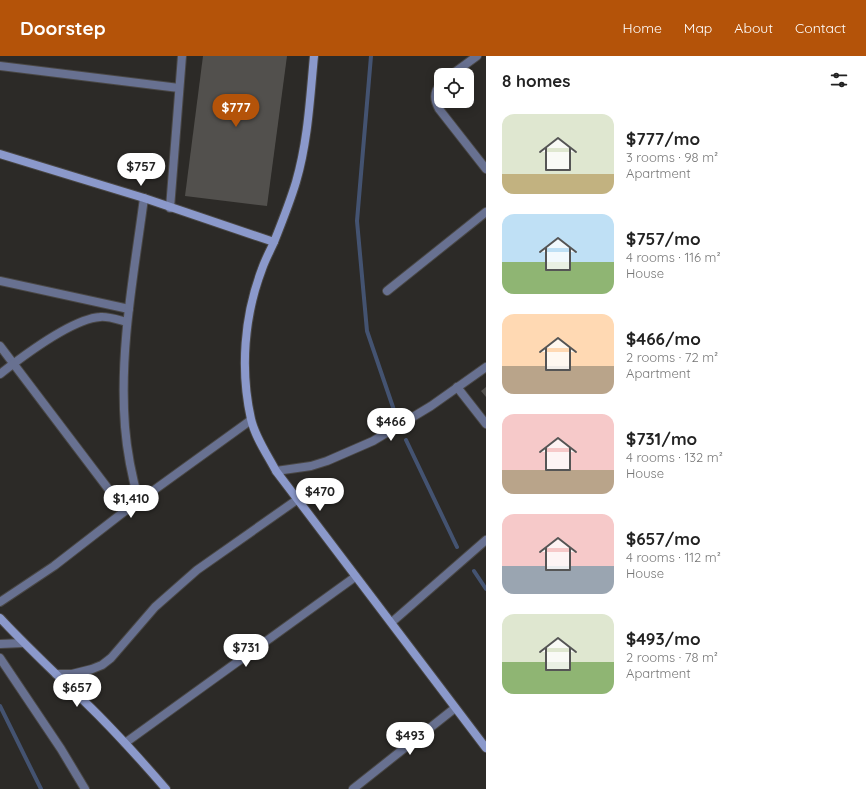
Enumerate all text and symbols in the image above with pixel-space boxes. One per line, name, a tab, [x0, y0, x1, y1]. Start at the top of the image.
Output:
text: Doorstep	[20, 16, 106, 40]
text: Home	[623, 19, 662, 37]
text: Map	[684, 19, 712, 37]
text: About	[734, 19, 773, 37]
text: Contact	[795, 19, 846, 37]
map controls	[434, 68, 474, 108]
button: locate	[434, 68, 474, 108]
icon: filters	[828, 69, 850, 91]
text: 8 homes	[502, 70, 571, 91]
pin: $777	[212, 94, 260, 128]
text: $777	[221, 99, 251, 115]
text: $777/mo	[626, 128, 700, 149]
icon: home	[534, 130, 582, 178]
text: 3 rooms · 98 m²	[626, 149, 718, 165]
pin: $757	[117, 153, 165, 187]
text: $757	[126, 158, 156, 174]
text: Apartment	[626, 165, 691, 181]
text: $757/mo	[626, 228, 701, 249]
icon: home	[534, 230, 582, 278]
text: 4 rooms · 116 m²	[626, 249, 721, 265]
text: House	[626, 265, 664, 281]
text: $466/mo	[626, 328, 701, 349]
icon: home	[534, 330, 582, 378]
text: 2 rooms · 72 m²	[626, 349, 718, 365]
text: Apartment	[626, 365, 691, 381]
pin: $466	[367, 408, 415, 442]
text: $466	[376, 413, 406, 429]
text: $731/mo	[626, 428, 697, 449]
icon: home	[534, 430, 582, 478]
text: 4 rooms · 132 m²	[626, 449, 723, 465]
text: House	[626, 465, 664, 481]
pin: $470	[296, 478, 344, 512]
text: $470	[305, 483, 335, 499]
pin: $1,410	[98, 485, 164, 519]
text: $1,410	[113, 490, 149, 506]
text: $657/mo	[626, 528, 701, 549]
icon: home	[534, 530, 582, 578]
text: 4 rooms · 112 m²	[626, 549, 721, 565]
text: House	[626, 565, 664, 581]
text: $493/mo	[626, 628, 701, 649]
icon: home	[534, 630, 582, 678]
pin: $731	[222, 634, 270, 668]
text: $731	[233, 639, 259, 655]
text: 2 rooms · 78 m²	[626, 649, 718, 665]
text: Apartment	[626, 665, 691, 681]
pin: $657	[53, 674, 101, 708]
text: $657	[62, 679, 92, 695]
pin: $493	[386, 722, 434, 756]
text: $493	[395, 727, 425, 743]

